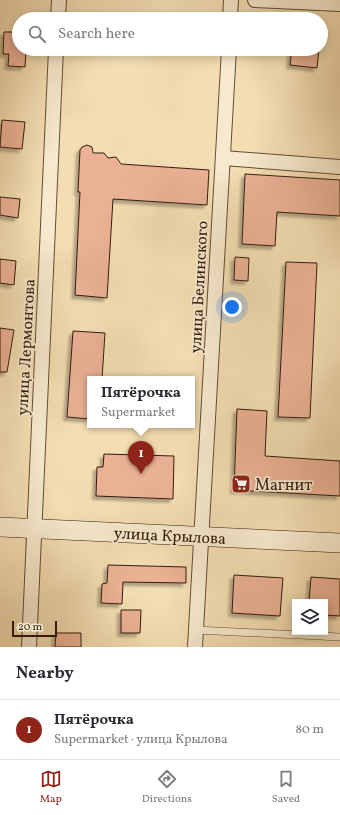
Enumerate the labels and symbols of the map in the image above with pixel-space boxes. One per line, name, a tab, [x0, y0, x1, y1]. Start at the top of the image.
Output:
street label: улица Белинского	[186, 220, 214, 354]
street label: улица Лермонтова	[12, 278, 42, 416]
your location	[222, 297, 242, 317]
pin: 1	[128, 441, 154, 474]
supermarket icon: Магнит	[230, 473, 252, 495]
place label: Магнит	[255, 475, 312, 497]
street label: улица Крылова	[113, 523, 227, 551]
scale bar	[12, 619, 57, 638]

